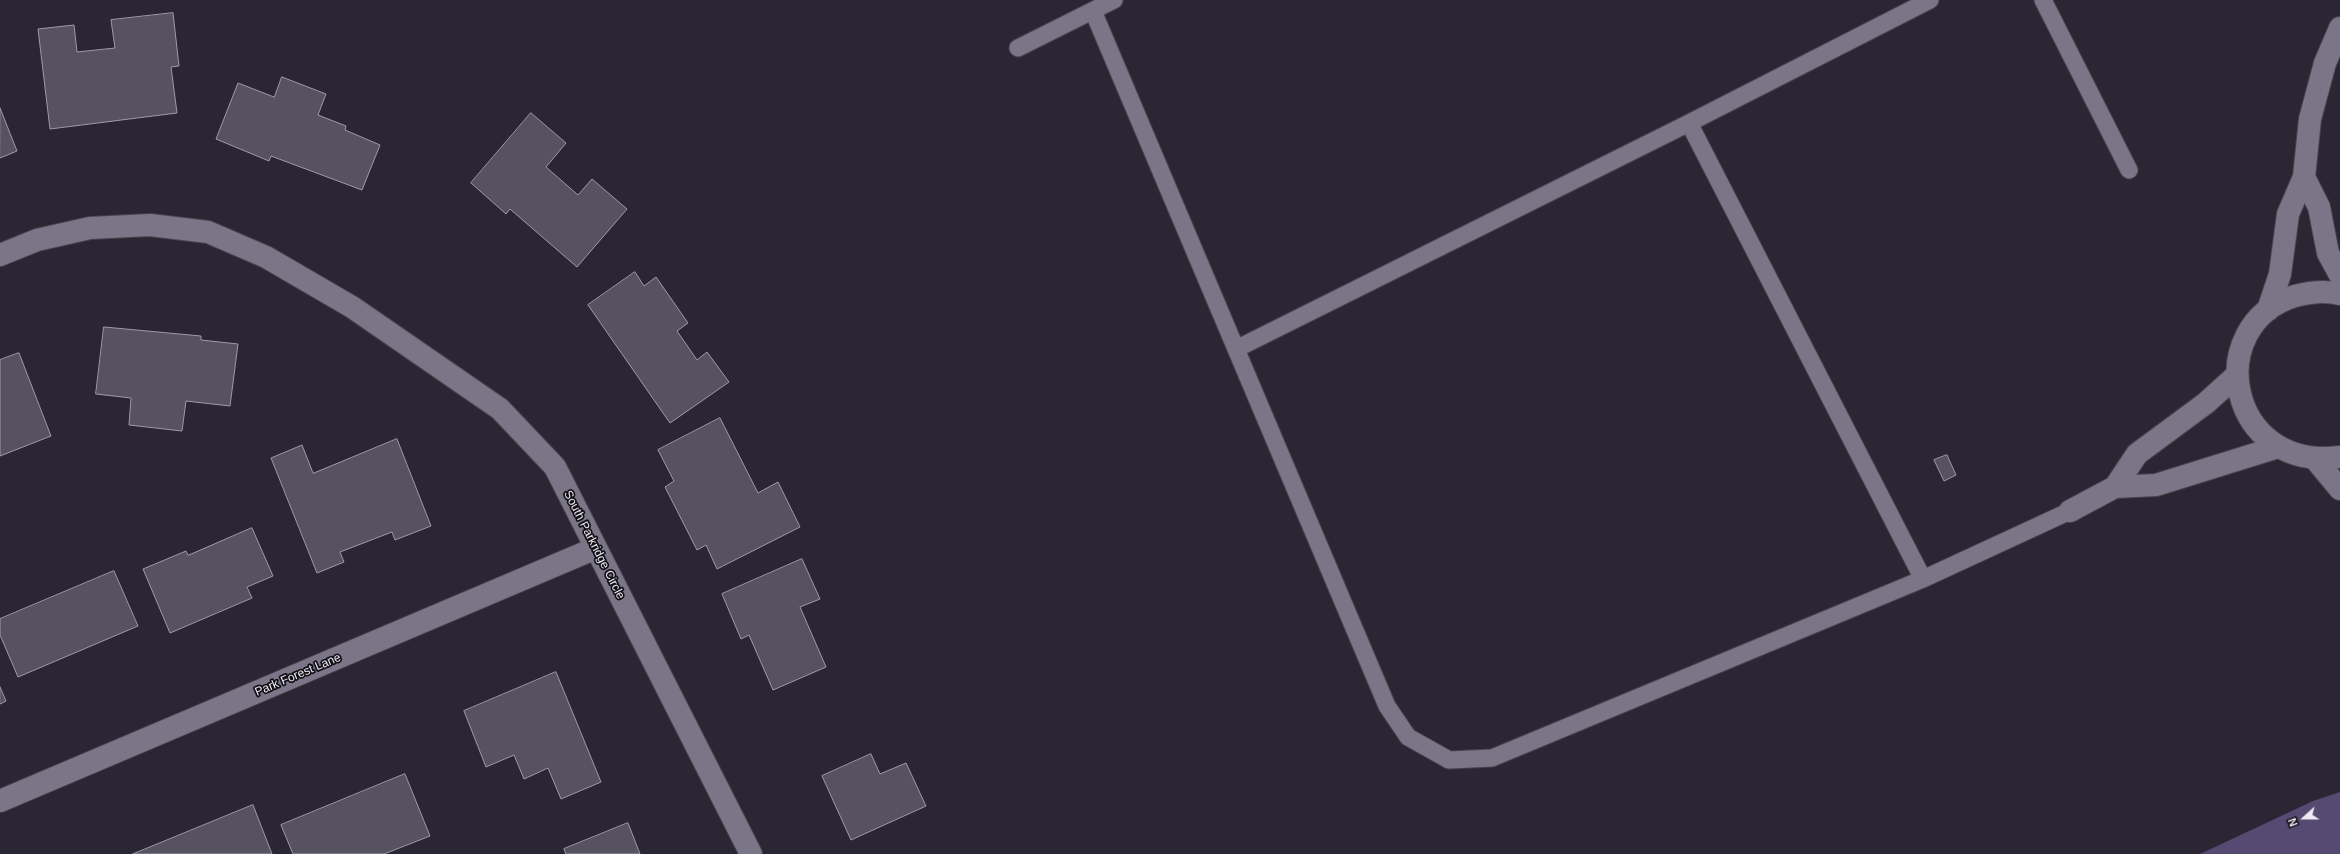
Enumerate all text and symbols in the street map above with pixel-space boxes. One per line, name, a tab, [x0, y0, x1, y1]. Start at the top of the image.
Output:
street label: South Parkridge Circle	[560, 488, 628, 602]
street label: Park Forest Lane	[253, 650, 343, 700]
north arrow	[2284, 798, 2324, 838]
text: N	[2286, 816, 2300, 828]

